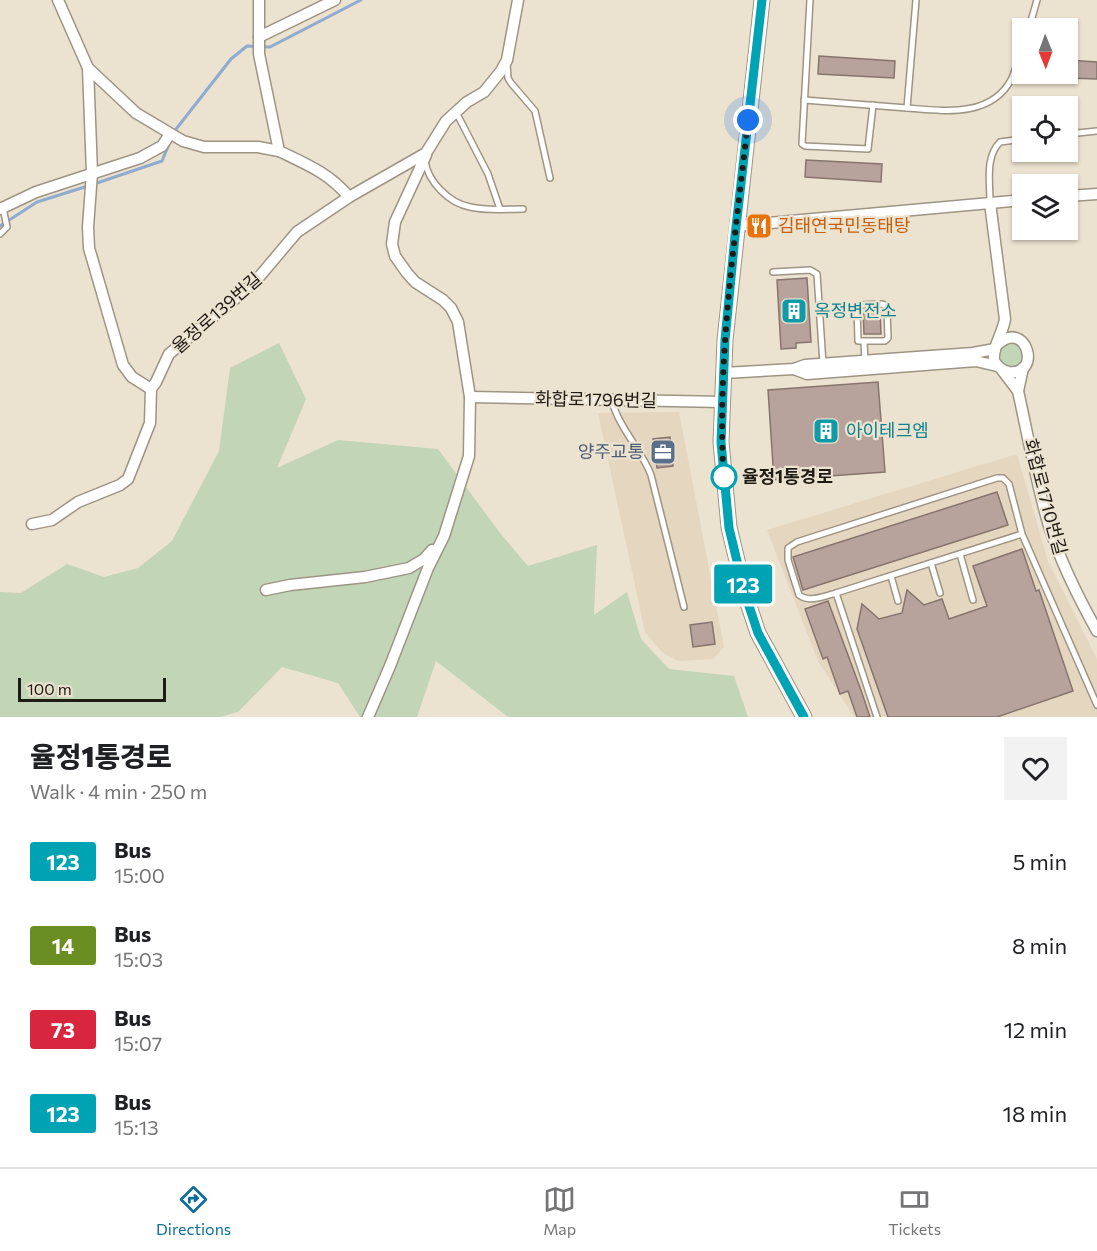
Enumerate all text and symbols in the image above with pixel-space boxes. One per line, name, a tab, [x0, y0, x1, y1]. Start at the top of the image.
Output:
north arrow	[1012, 18, 1078, 84]
map controls	[1012, 18, 1078, 240]
button: locate	[1012, 96, 1078, 162]
your location	[733, 105, 763, 135]
button: layers	[1012, 174, 1078, 240]
restaurant icon: 김태연국민동태탕	[744, 211, 774, 241]
place label: 김태연국민동태탕	[778, 214, 910, 236]
street label: 율정로139번길	[167, 267, 266, 357]
building icon: 옥정변전소	[779, 296, 809, 326]
place label: 옥정변전소	[814, 299, 897, 321]
street label: 화합로1796번길	[535, 387, 657, 411]
building icon: 아이테크엠	[811, 416, 841, 446]
place label: 아이테크엠	[846, 419, 929, 441]
street label: 화합로1710번길	[1020, 436, 1072, 557]
office icon: 양주교통	[648, 437, 678, 467]
place label: 양주교통	[578, 440, 644, 462]
marker: 율정1통경로	[711, 464, 737, 490]
place label: 율정1통경로	[742, 465, 833, 487]
line badge: 123	[708, 564, 777, 604]
text: 123	[726, 572, 760, 597]
scale bar	[18, 675, 166, 702]
text: 100 m	[27, 679, 72, 698]
button: heart	[1004, 737, 1067, 800]
text: 율정1통경로	[30, 739, 172, 773]
text: Walk · 4 min · 250 m	[30, 779, 207, 803]
text: Bus	[114, 836, 151, 863]
text: 5 min	[1013, 848, 1067, 875]
text: 123	[46, 849, 80, 874]
text: 15:00	[114, 863, 165, 887]
text: Bus	[114, 920, 151, 947]
text: 8 min	[1012, 932, 1067, 959]
text: 14	[52, 933, 74, 958]
text: 15:03	[114, 947, 163, 971]
text: Bus	[114, 1004, 151, 1031]
text: 12 min	[1004, 1016, 1067, 1043]
text: 73	[51, 1017, 75, 1042]
text: 15:07	[114, 1031, 162, 1055]
text: Bus	[114, 1088, 151, 1115]
text: 18 min	[1003, 1100, 1067, 1127]
text: 123	[46, 1101, 80, 1126]
text: 15:13	[114, 1115, 159, 1139]
tab: Directions	[156, 1183, 231, 1238]
tab: Map	[543, 1183, 576, 1238]
tab: Tickets	[888, 1183, 941, 1238]

